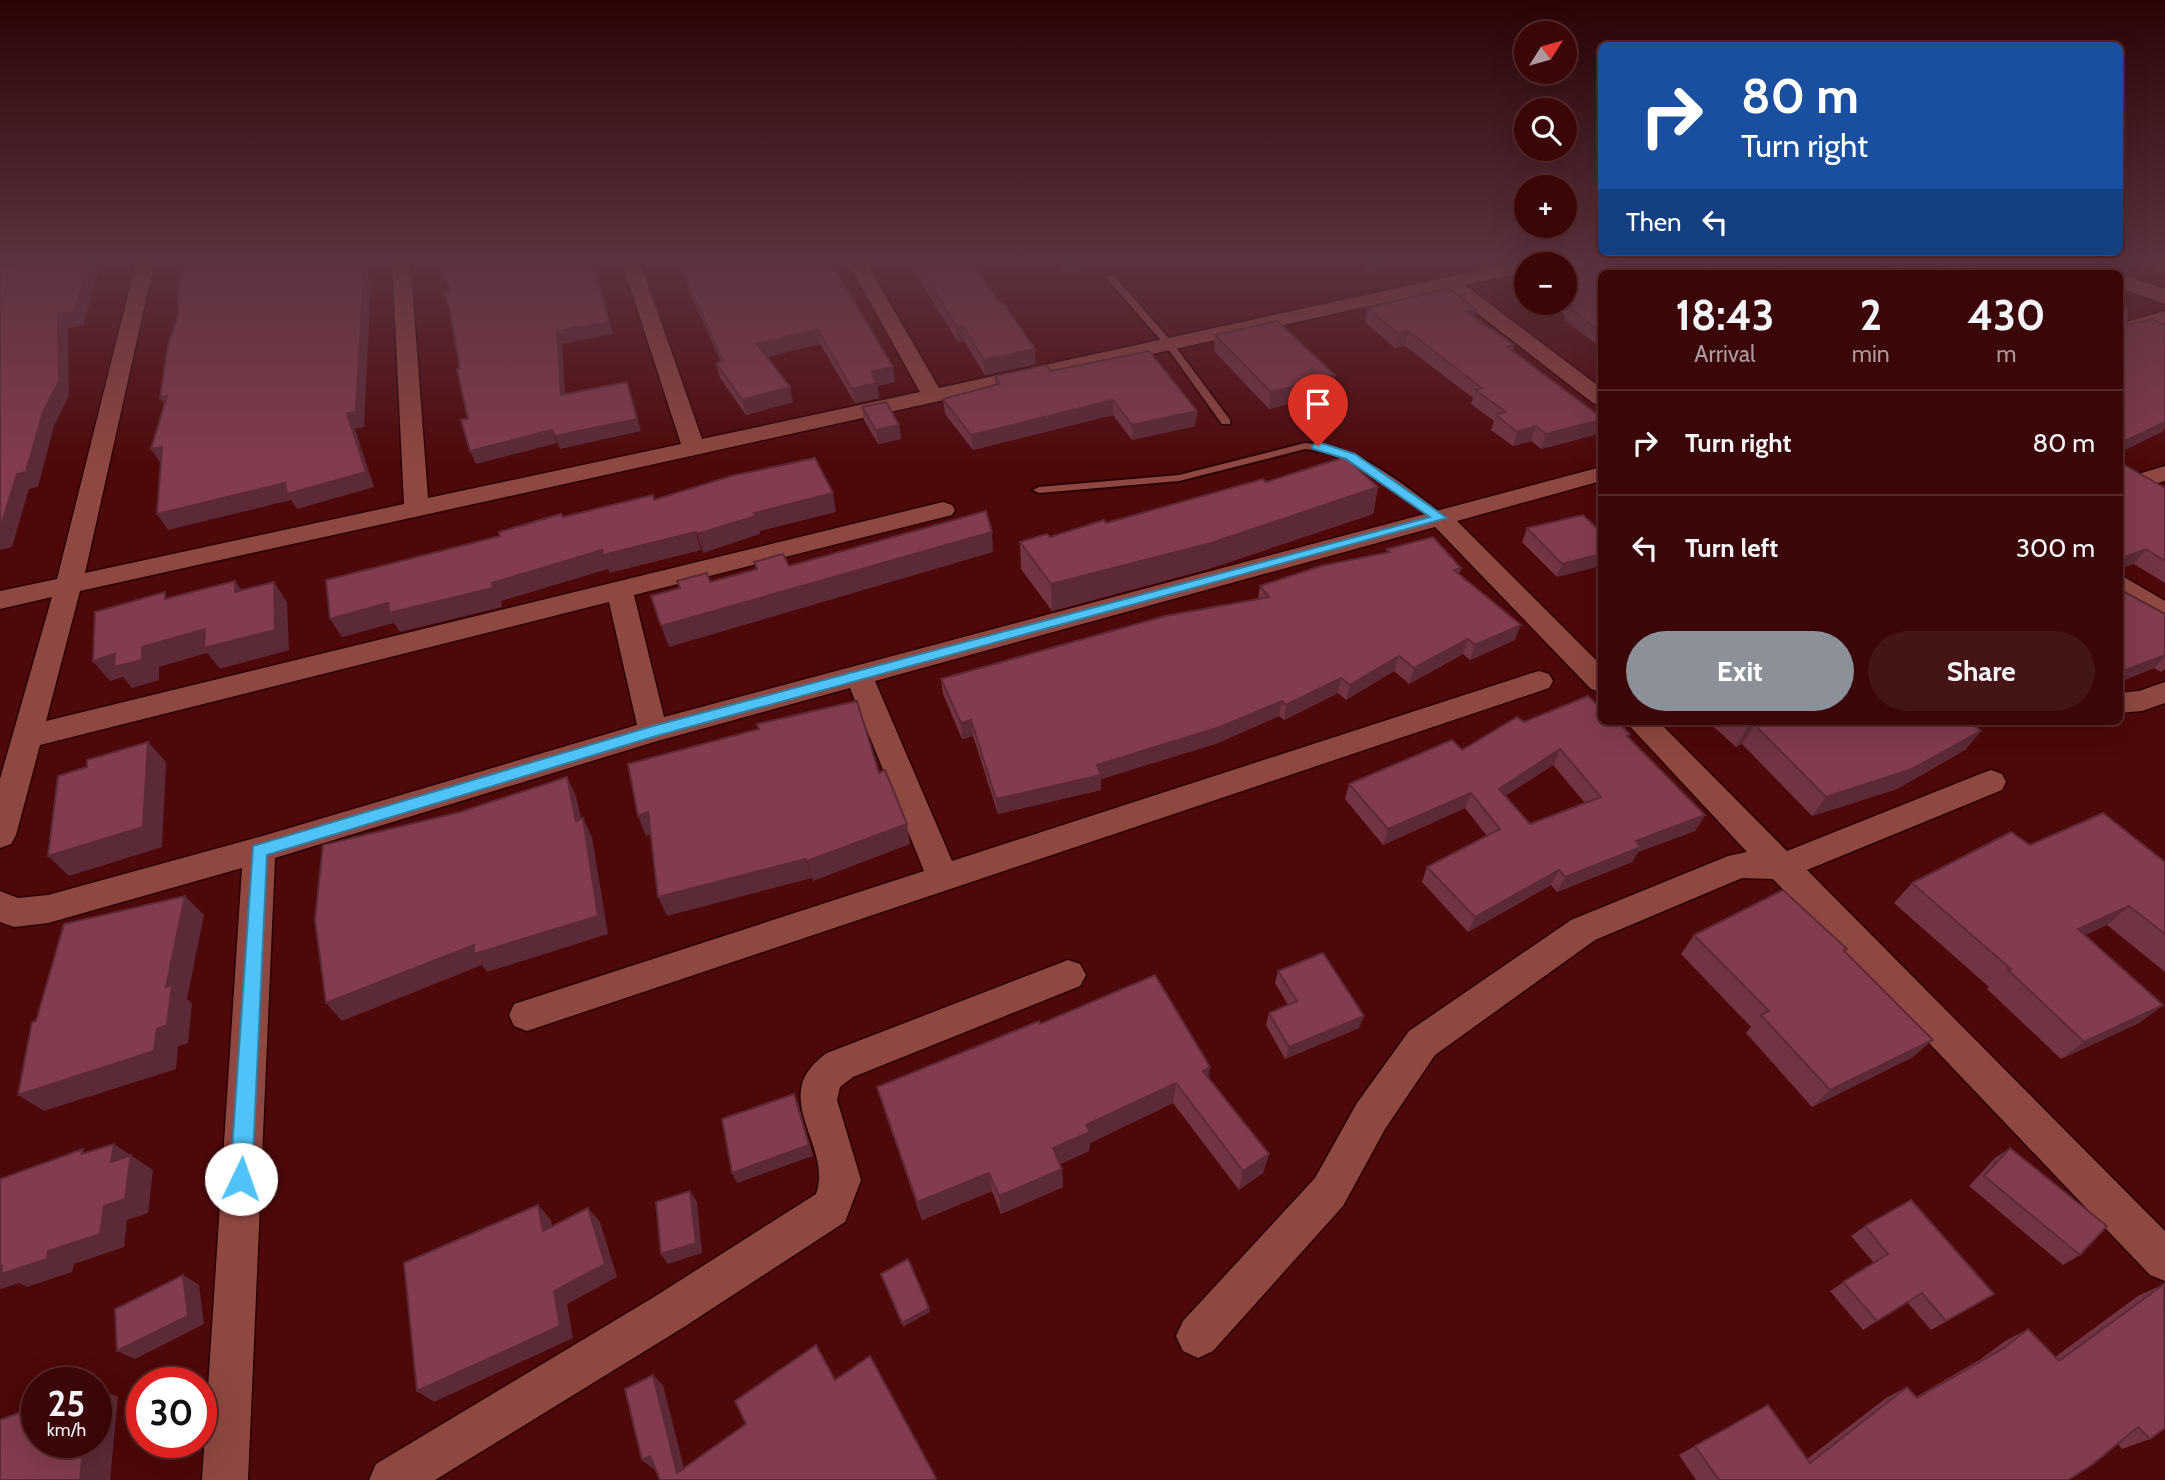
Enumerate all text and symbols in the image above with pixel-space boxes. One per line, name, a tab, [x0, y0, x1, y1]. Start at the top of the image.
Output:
north arrow	[1514, 21, 1577, 84]
map controls	[1514, 21, 1577, 315]
text: 80 m	[1741, 66, 1859, 125]
icon: right	[1626, 70, 1717, 161]
button: search	[1514, 98, 1577, 161]
text: Turn right	[1741, 126, 1868, 165]
button: +	[1514, 175, 1577, 238]
icon: left	[1696, 203, 1734, 241]
text: Then	[1626, 206, 1682, 238]
button: −	[1514, 252, 1577, 315]
text: 18:43	[1675, 289, 1774, 341]
text: 2	[1860, 289, 1882, 341]
text: 430	[1967, 289, 2046, 341]
text: Arrival	[1694, 340, 1756, 368]
text: min	[1852, 340, 1890, 368]
text: m	[1996, 340, 2016, 368]
pin	[1288, 374, 1348, 446]
icon: arrive	[1299, 385, 1337, 423]
icon: right	[1626, 424, 1664, 462]
text: Turn right	[1685, 427, 1791, 459]
text: 80 m	[2032, 427, 2095, 459]
icon: left	[1626, 529, 1664, 567]
text: Turn left	[1685, 532, 1778, 564]
text: 300 m	[2016, 532, 2095, 564]
button: Exit	[1626, 631, 1854, 711]
button: Share	[1868, 631, 2095, 711]
position arrow	[204, 1142, 278, 1216]
speed limit sign: 30	[126, 1367, 217, 1458]
text: 25	[48, 1382, 85, 1425]
text: km/h	[47, 1419, 86, 1441]

